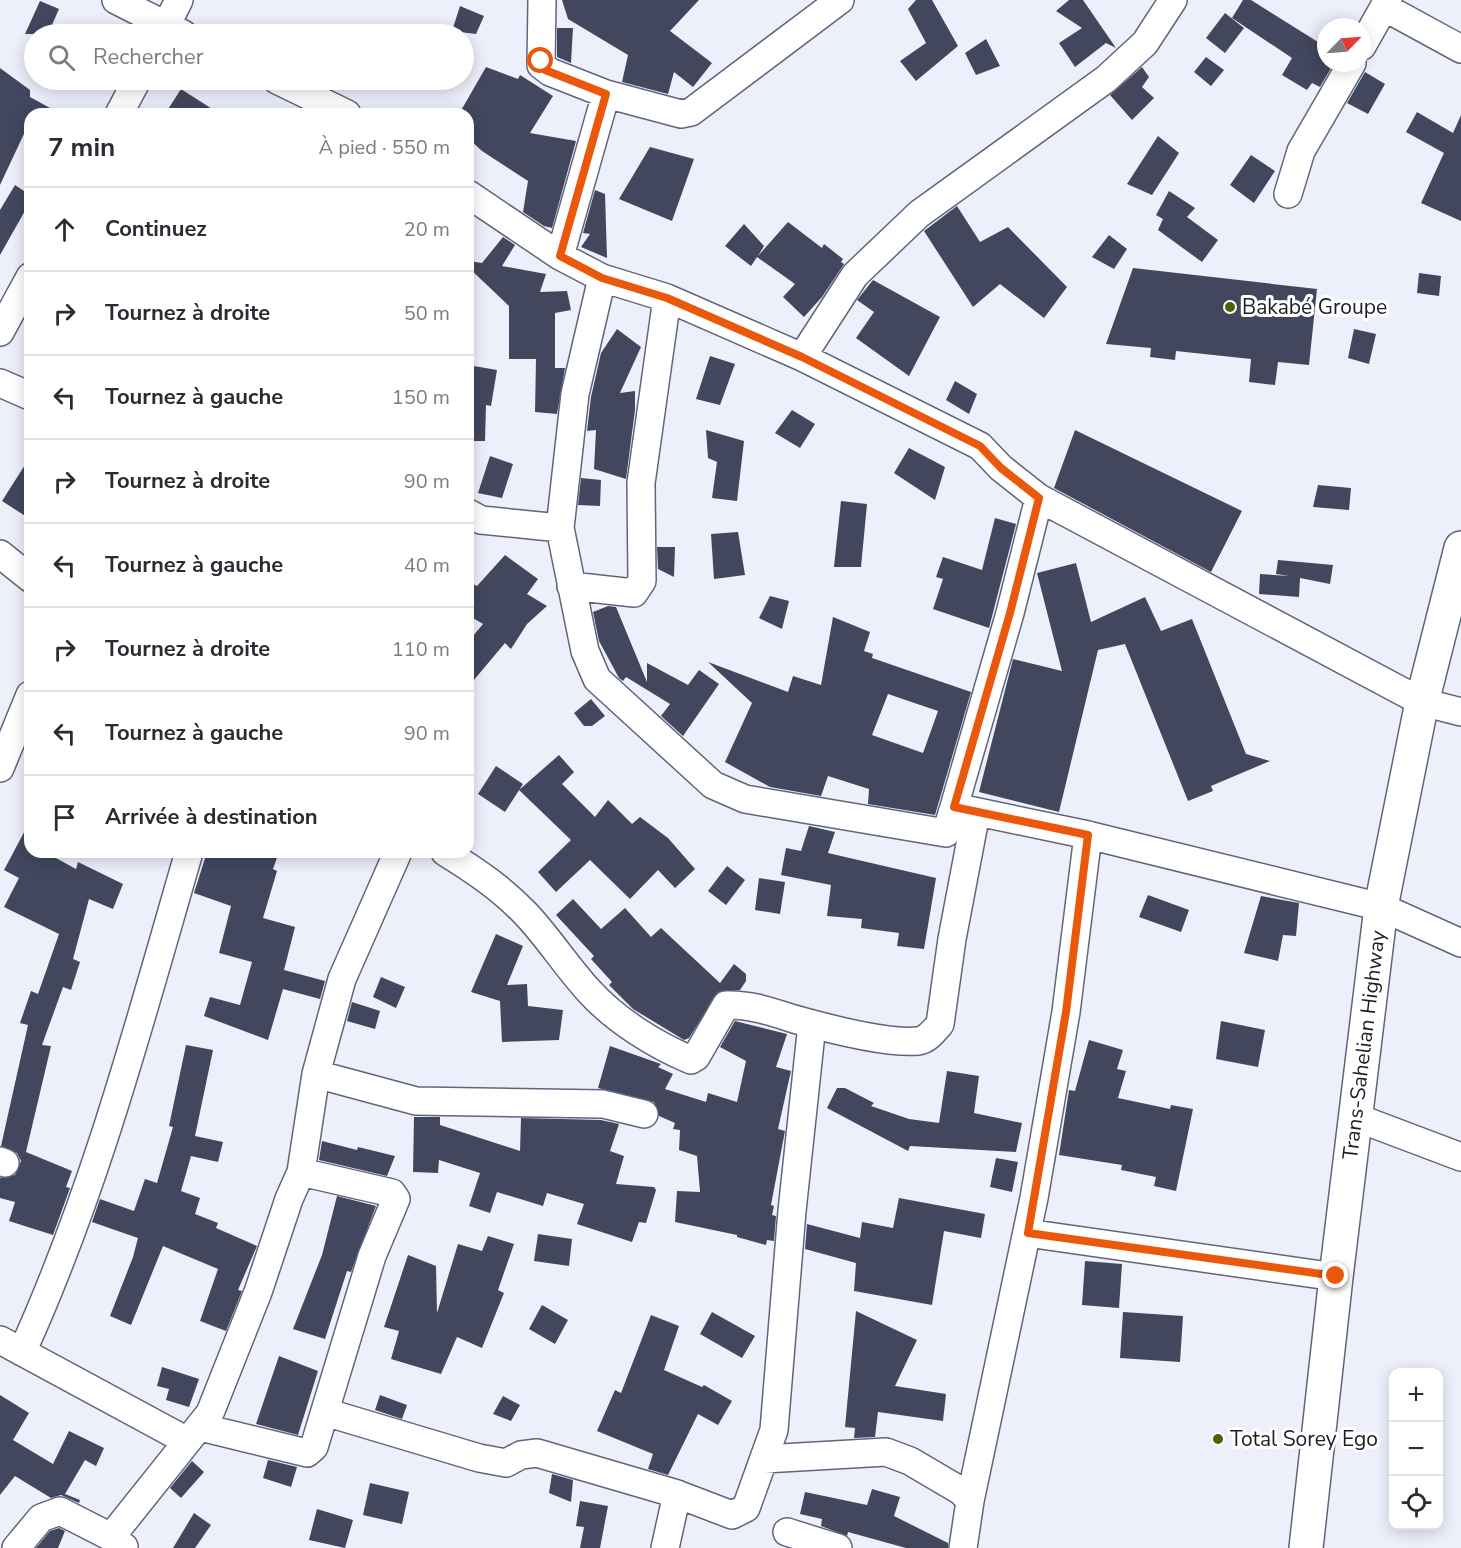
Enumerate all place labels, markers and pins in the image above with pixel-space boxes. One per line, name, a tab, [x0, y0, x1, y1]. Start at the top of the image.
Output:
place label: Bakabé Groupe	[1242, 293, 1387, 321]
marker: Bakabé Groupe	[1223, 300, 1237, 314]
place label: Total Sorey Ego	[1230, 1425, 1378, 1453]
marker: Total Sorey Ego	[1211, 1432, 1225, 1446]

